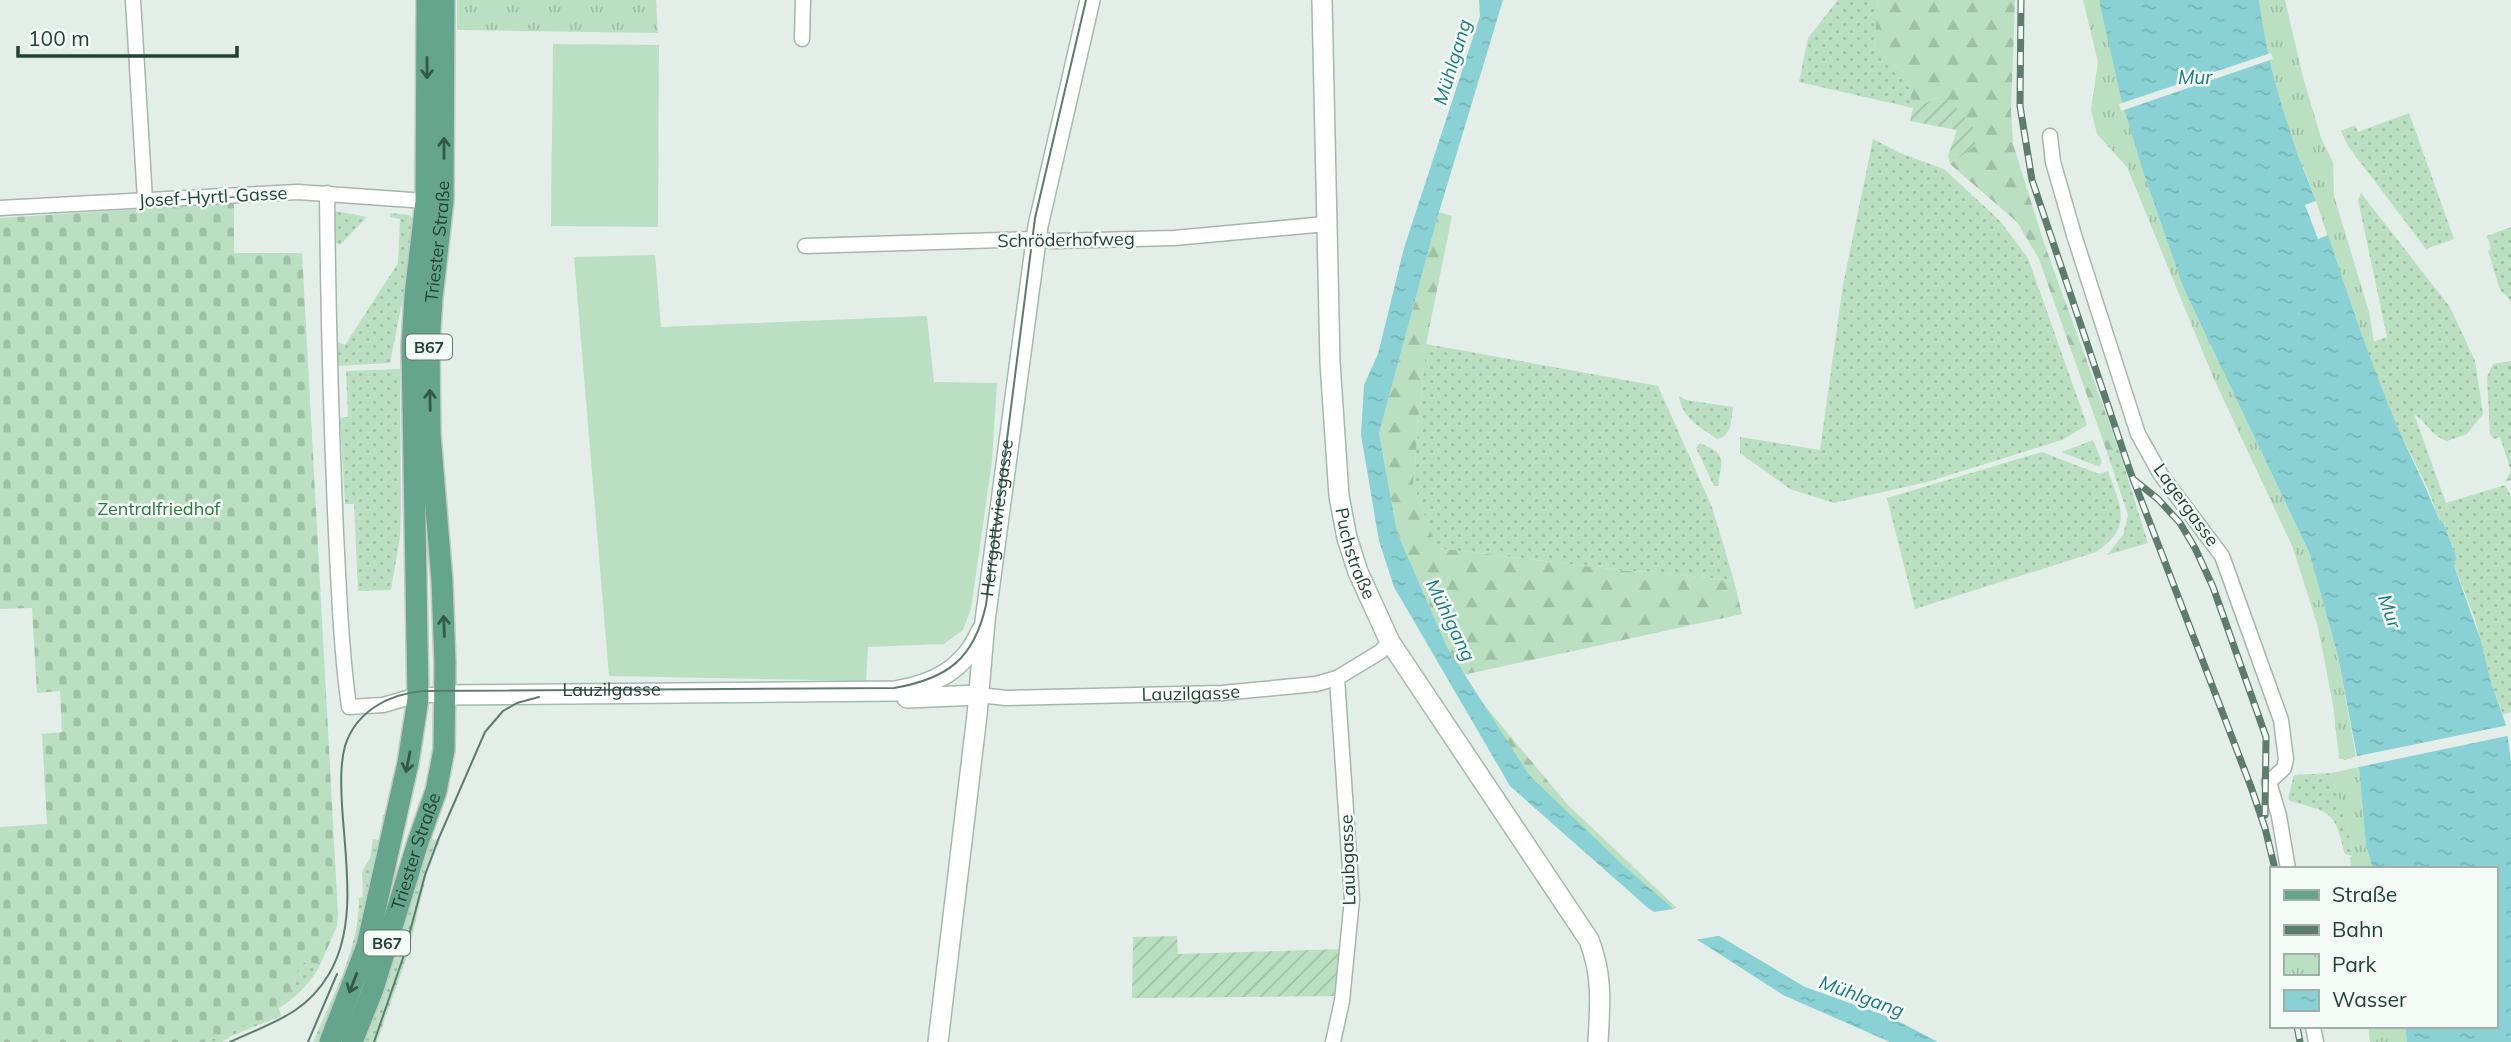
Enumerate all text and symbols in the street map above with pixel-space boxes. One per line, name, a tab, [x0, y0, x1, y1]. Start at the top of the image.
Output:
scale bar	[18, 14, 236, 58]
water label: Mühlgang	[1428, 16, 1476, 108]
text: 100 m	[28, 25, 90, 51]
one-way arrow	[420, 56, 434, 79]
water label: Mur	[2178, 65, 2213, 89]
one-way arrow	[437, 137, 451, 160]
street label: Josef-Hyrtl-Gasse	[138, 181, 288, 212]
street label: Triester Straße	[420, 181, 454, 304]
street label: Schröderhofweg	[997, 227, 1135, 252]
road number: B67	[406, 334, 452, 360]
one-way arrow	[423, 388, 437, 411]
street label: Herrgottwiesgasse	[975, 438, 1018, 598]
street label: Lagergasse	[2149, 459, 2224, 551]
park label: Zentralfriedhof	[98, 497, 221, 520]
street label: Puchstraße	[1330, 506, 1381, 603]
water label: Mühlgang	[1421, 575, 1481, 665]
water label: Mur	[2373, 591, 2407, 632]
one-way arrow	[437, 615, 450, 638]
street label: Lauzilgasse	[562, 677, 661, 701]
street label: Lauzilgasse	[1141, 679, 1241, 706]
one-way arrow	[401, 751, 414, 773]
street label: Triester Straße	[386, 790, 445, 913]
street label: Laubgasse	[1334, 814, 1361, 906]
legend	[2270, 867, 2497, 1028]
text: Straße	[2332, 881, 2397, 907]
text: Bahn	[2332, 916, 2384, 942]
road number: B67	[364, 931, 410, 956]
text: Park	[2332, 951, 2376, 977]
water label: Mühlgang	[1816, 970, 1908, 1022]
one-way arrow	[345, 971, 358, 993]
text: Wasser	[2332, 986, 2407, 1012]

